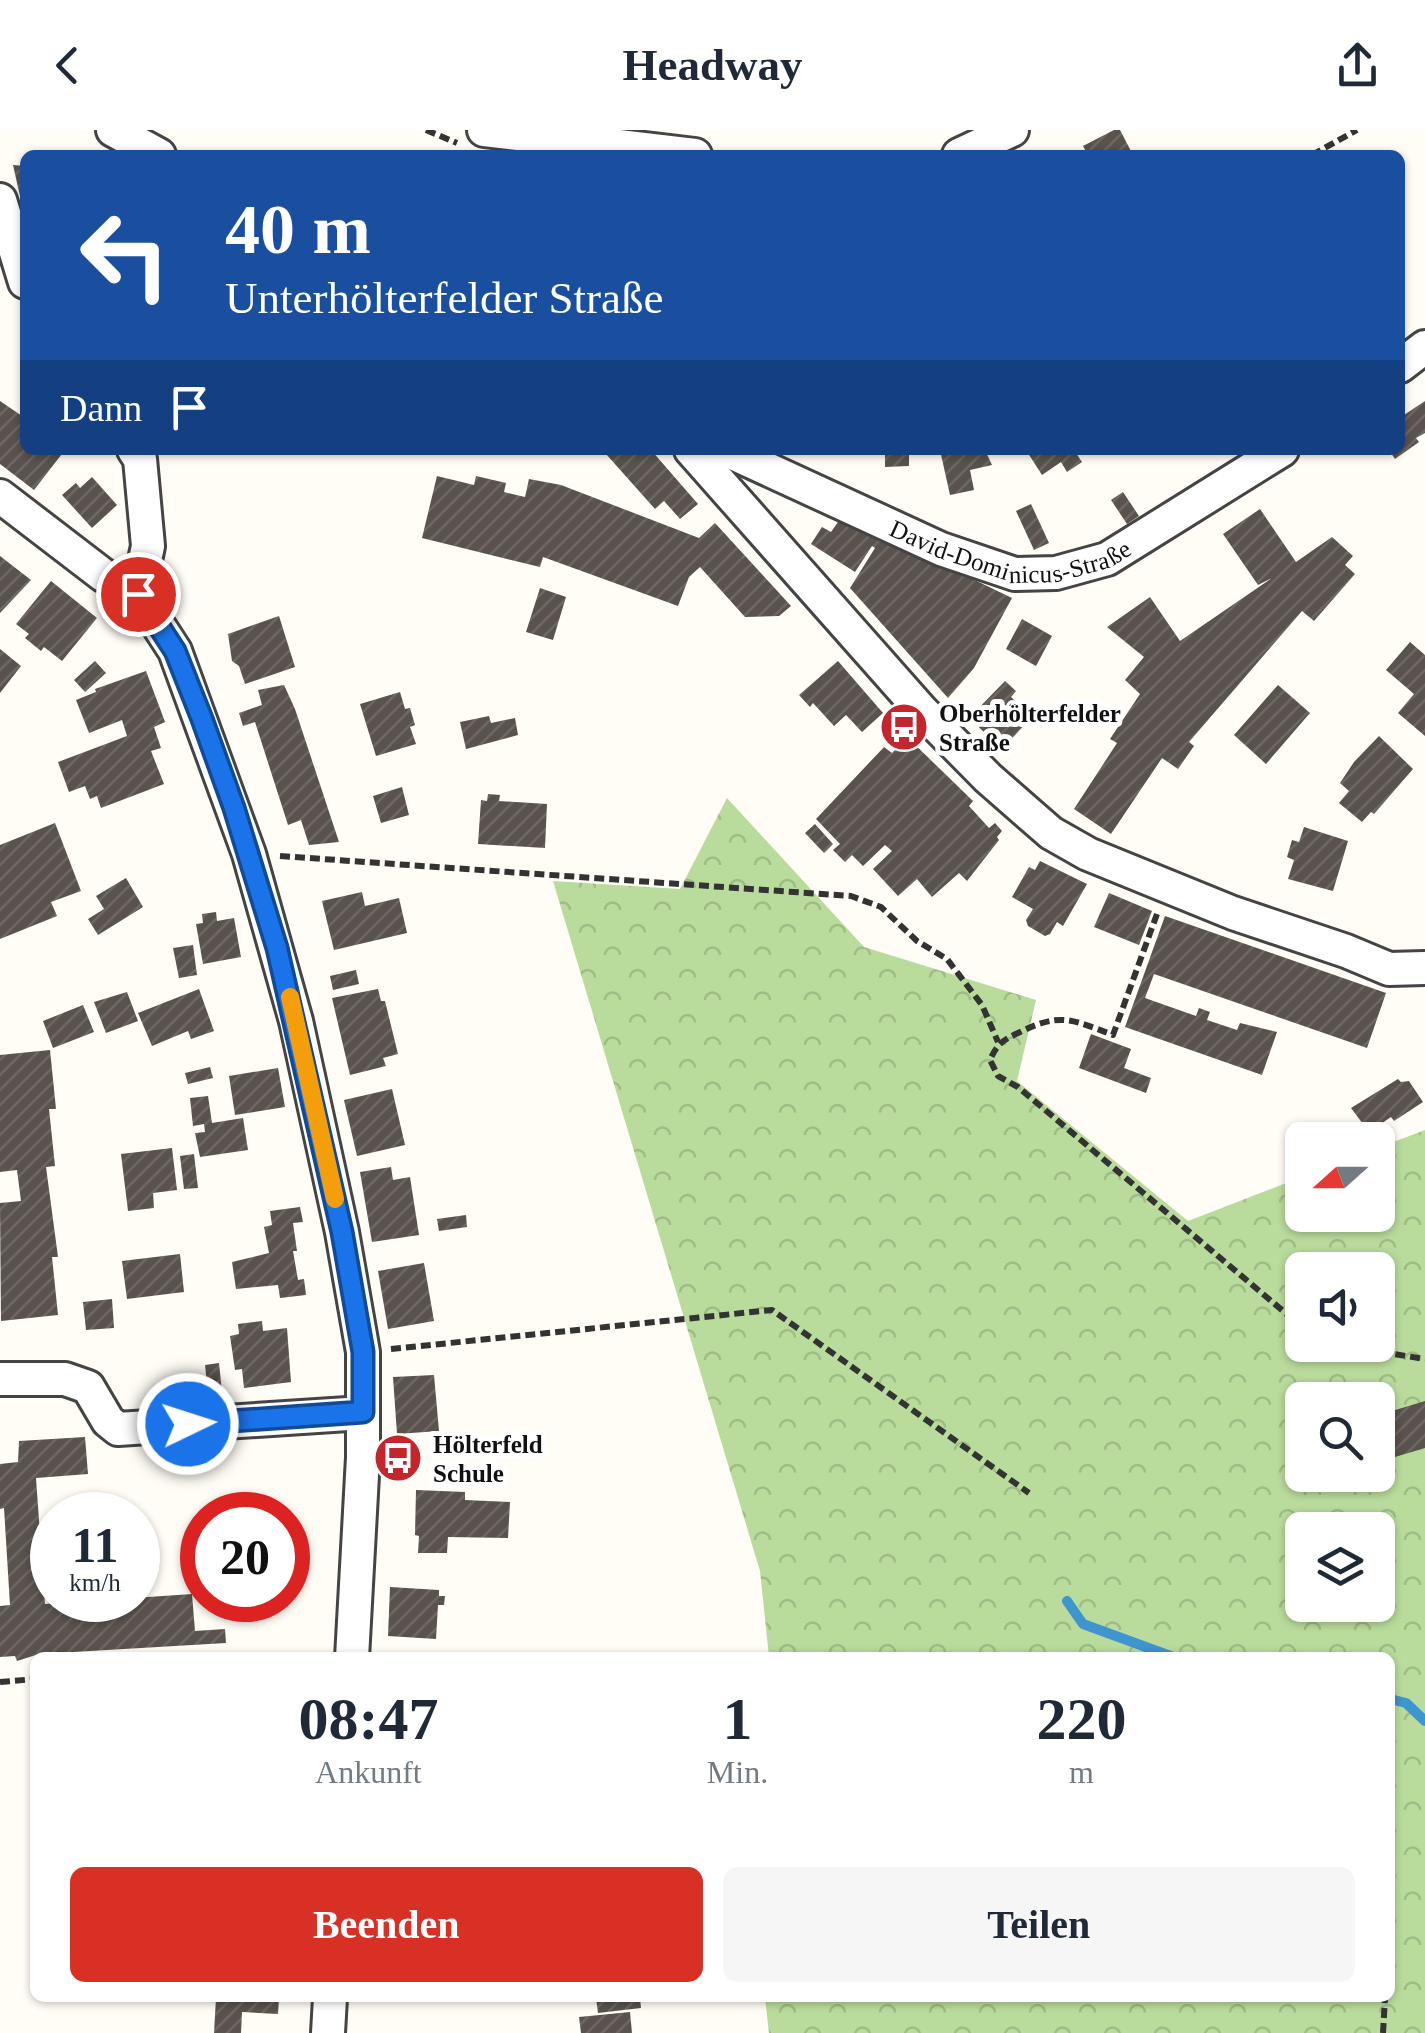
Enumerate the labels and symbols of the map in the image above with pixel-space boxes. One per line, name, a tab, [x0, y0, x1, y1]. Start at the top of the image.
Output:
street label: David-Dominicus-Straße	[886, 514, 1136, 588]
pin	[96, 552, 181, 637]
place label: Oberhölterfelder Straße	[939, 700, 1121, 756]
bus stop icon: Oberhölterfelder Straße	[878, 701, 930, 753]
north arrow	[1285, 1122, 1395, 1232]
position arrow	[136, 1372, 240, 1476]
place label: Hölterfeld Schule	[433, 1431, 543, 1487]
bus stop icon: Hölterfeld Schule	[372, 1432, 424, 1484]
speed limit sign: 20	[180, 1492, 310, 1622]

